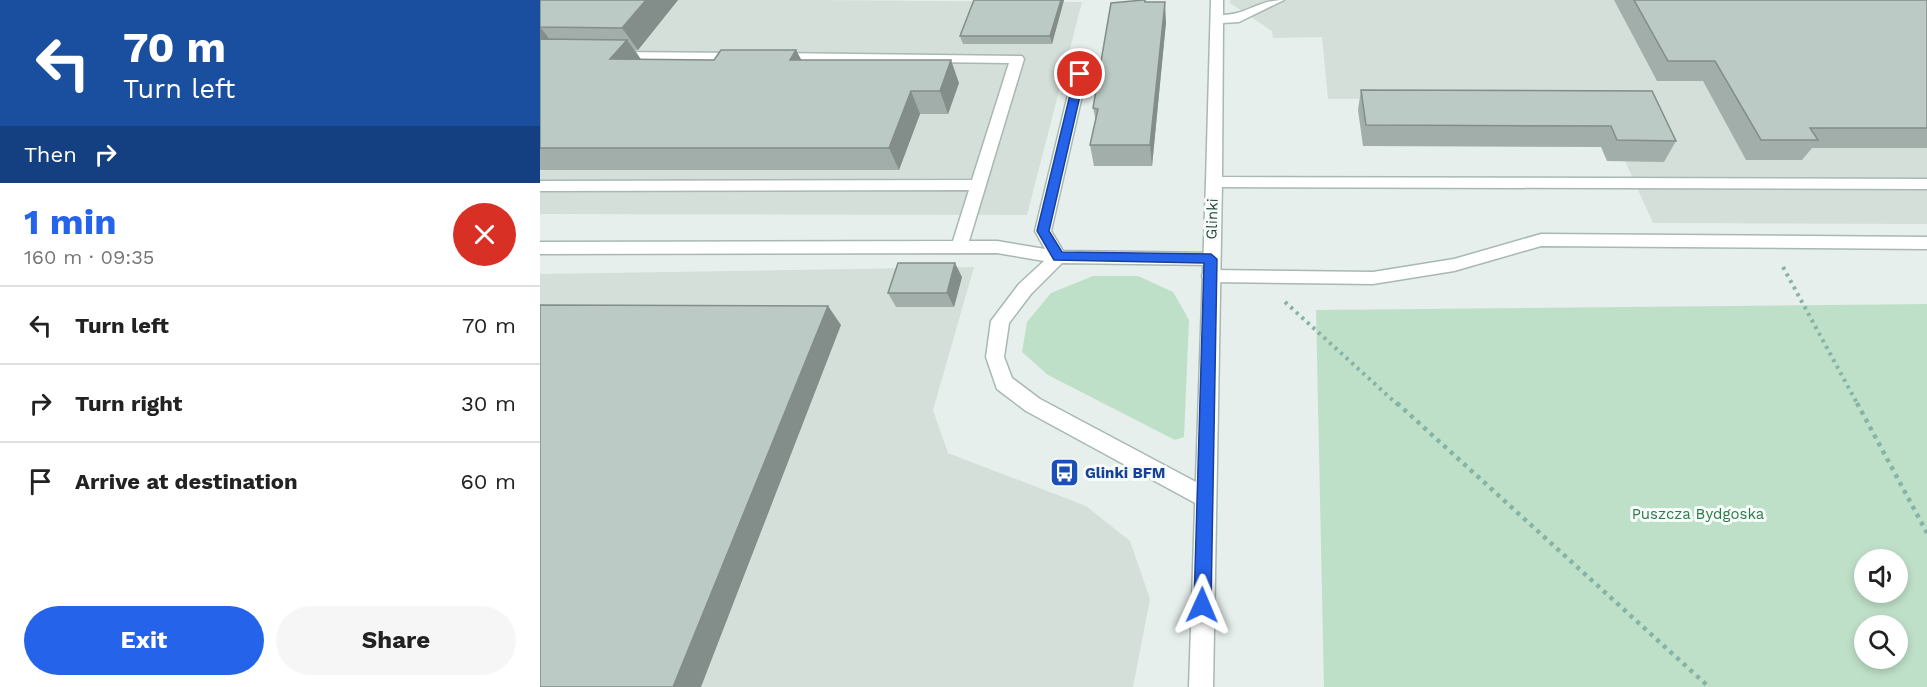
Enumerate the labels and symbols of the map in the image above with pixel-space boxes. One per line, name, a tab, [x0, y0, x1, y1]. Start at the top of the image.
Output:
pin	[1054, 48, 1105, 99]
street label: Glinki	[1202, 198, 1222, 240]
bus stop icon: Glinki BFM	[1048, 457, 1080, 489]
place label: Glinki BFM	[1085, 464, 1166, 482]
park label: Puszcza Bydgoska	[1632, 505, 1765, 523]
position arrow	[1170, 573, 1234, 637]

